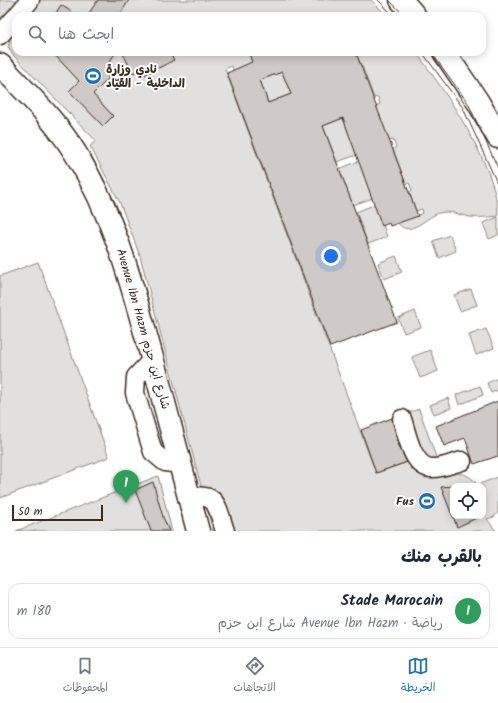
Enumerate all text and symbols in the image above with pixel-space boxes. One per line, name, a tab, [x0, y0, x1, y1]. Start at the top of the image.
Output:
search box	[12, 12, 486, 56]
icon: search	[26, 23, 48, 45]
text: ابحث هنا	[58, 23, 114, 47]
place label: نادي وزارة الداخلية - القيّاد	[106, 60, 185, 93]
sports icon: نادي وزارة الداخلية - القيّاد	[83, 66, 103, 86]
street label: Avenue Ibn Hazm شارع ابن حزم	[111, 246, 175, 412]
your location	[321, 246, 341, 266]
pin: 1	[113, 470, 139, 503]
map controls	[450, 483, 486, 519]
button: locate	[450, 483, 486, 519]
sports icon: Fus	[417, 491, 437, 511]
place label: Fus	[396, 492, 414, 511]
scale bar	[12, 503, 103, 522]
text: 50 m	[18, 503, 43, 521]
text: بالقرب منك	[401, 544, 482, 571]
text: Stade Marocain	[341, 589, 443, 613]
text: 180 m	[17, 601, 51, 622]
text: 1	[466, 601, 470, 622]
text: رياضة · Avenue Ibn Hazm شارع ابن حزم	[218, 613, 443, 634]
tab: المحفوظات	[63, 655, 108, 697]
tab: الاتجاهات	[233, 655, 276, 697]
tab: الخريطة	[401, 655, 435, 697]

